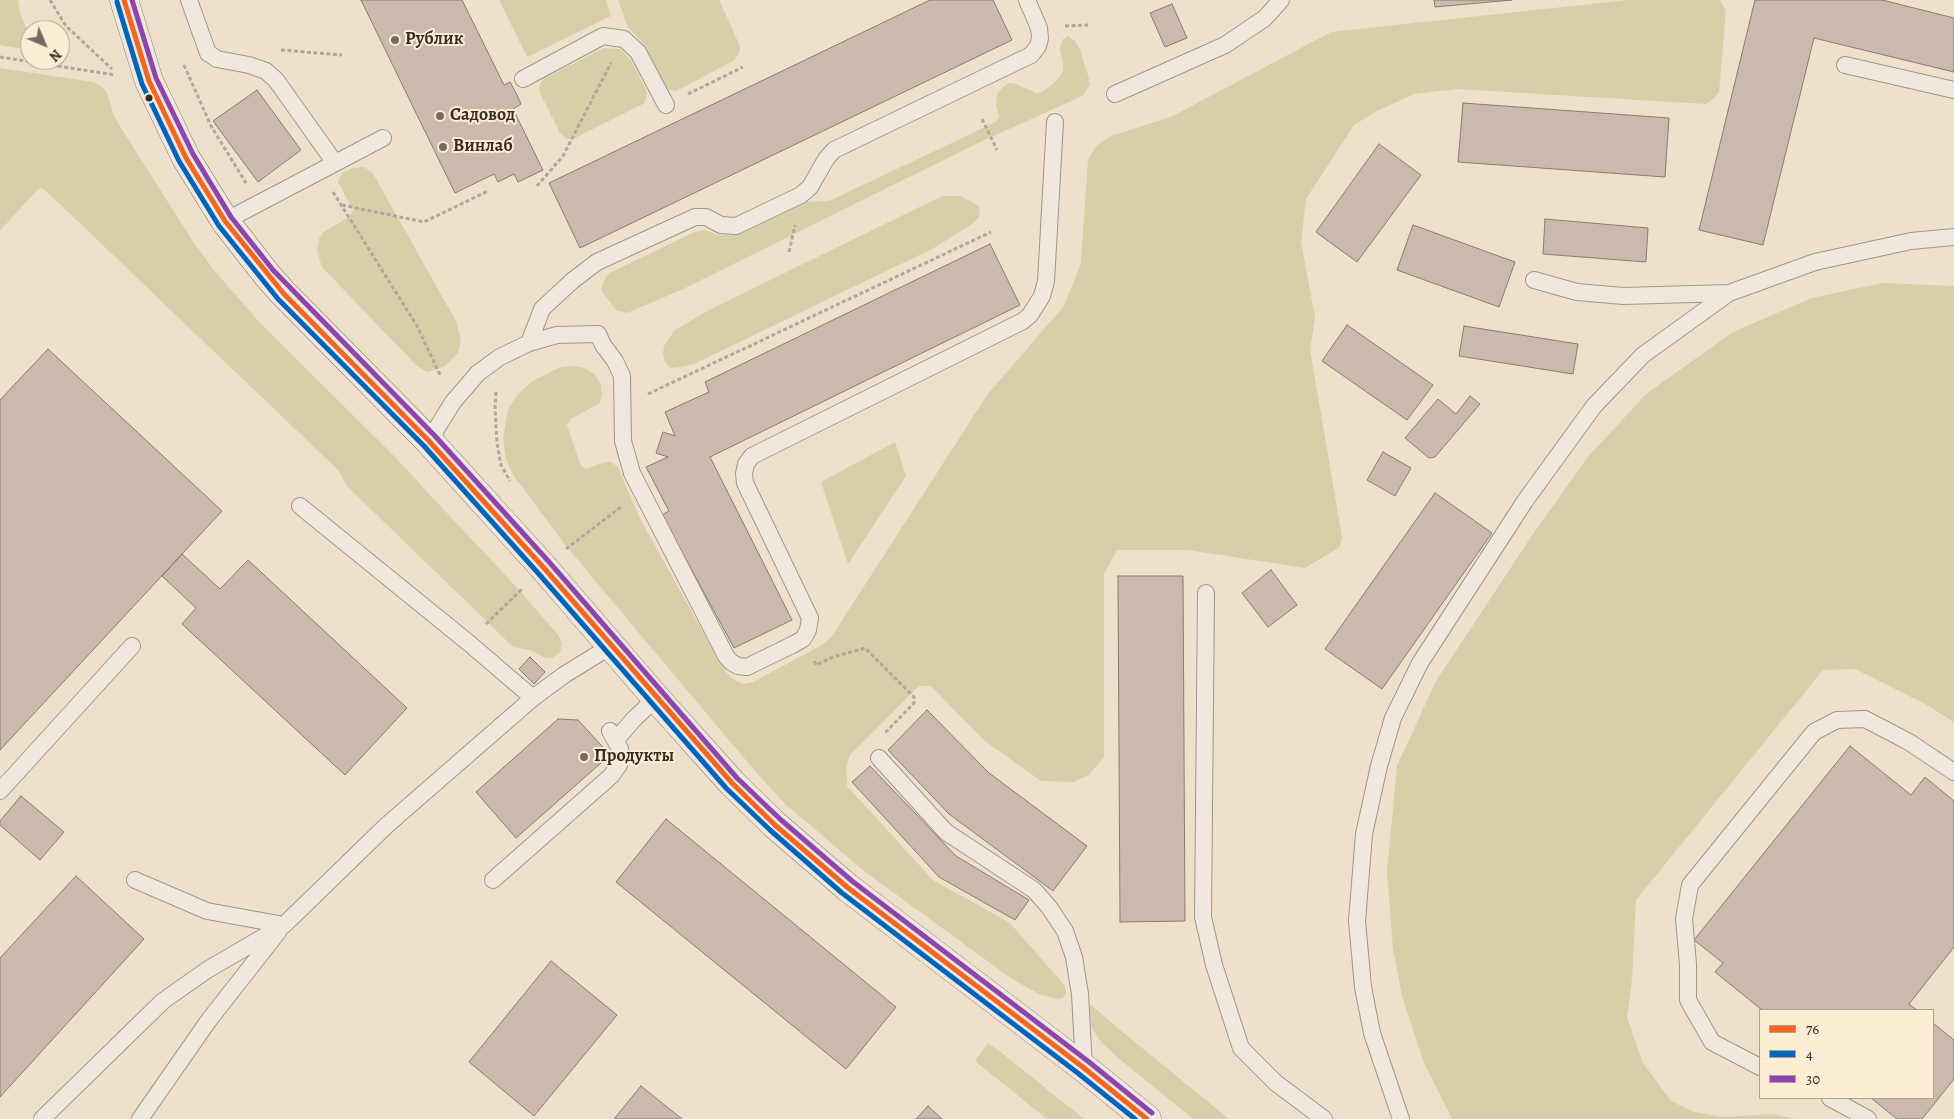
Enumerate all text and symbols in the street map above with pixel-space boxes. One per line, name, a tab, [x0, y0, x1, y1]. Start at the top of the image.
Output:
north arrow	[20, 20, 70, 70]
place label: Рублик	[405, 29, 463, 51]
marker: Рублик	[389, 34, 401, 46]
text: N	[45, 45, 66, 66]
unlabelled marker	[144, 93, 154, 103]
place label: Садовод	[450, 105, 515, 127]
marker: Садовод	[434, 110, 446, 122]
place label: Винлаб	[453, 136, 513, 158]
marker: Винлаб	[437, 141, 449, 153]
place label: Продукты	[594, 746, 674, 768]
marker: Продукты	[578, 751, 590, 763]
legend	[1759, 1009, 1934, 1099]
text: 76	[1806, 1019, 1819, 1039]
text: 4	[1806, 1044, 1813, 1064]
text: 30	[1806, 1069, 1820, 1089]

